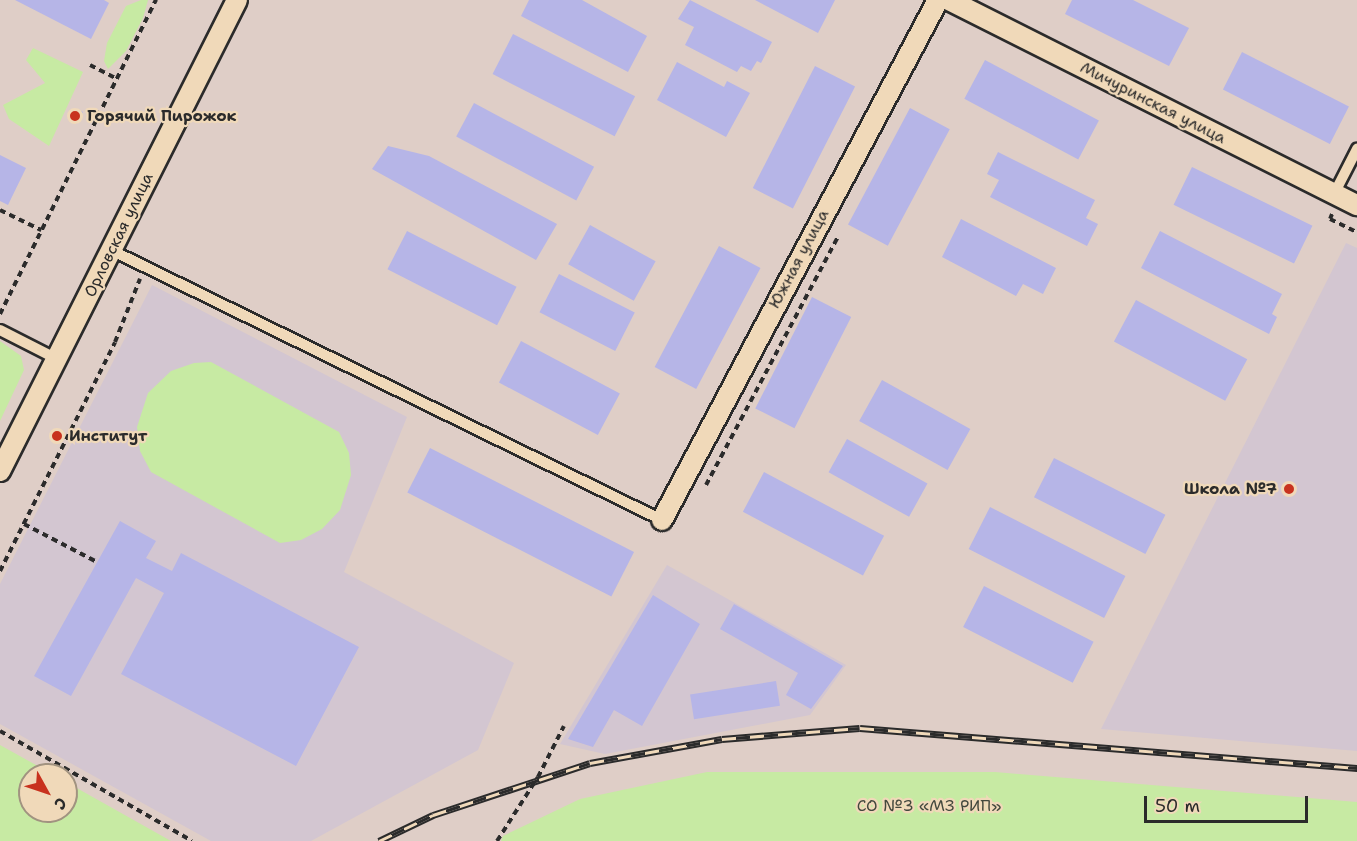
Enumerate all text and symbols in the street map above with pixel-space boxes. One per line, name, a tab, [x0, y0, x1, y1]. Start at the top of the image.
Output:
street label: Мичуринская улица	[1077, 58, 1229, 148]
place label: Горячий Пирожок	[87, 106, 237, 126]
marker: Горячий Пирожок	[68, 109, 82, 123]
street label: Орловская улица	[81, 170, 157, 300]
street label: Южная улица	[765, 206, 833, 312]
place label: Институт	[69, 426, 147, 446]
marker: Институт	[50, 429, 64, 443]
place label: Школа №7	[1184, 479, 1277, 499]
marker: Школа №7	[1282, 482, 1296, 496]
north arrow	[18, 763, 78, 823]
scale bar	[1147, 784, 1310, 822]
text: С	[49, 793, 72, 814]
text: 50 m	[1155, 794, 1200, 818]
park label: СО №3 «МЗ РИП»	[857, 796, 1001, 816]

